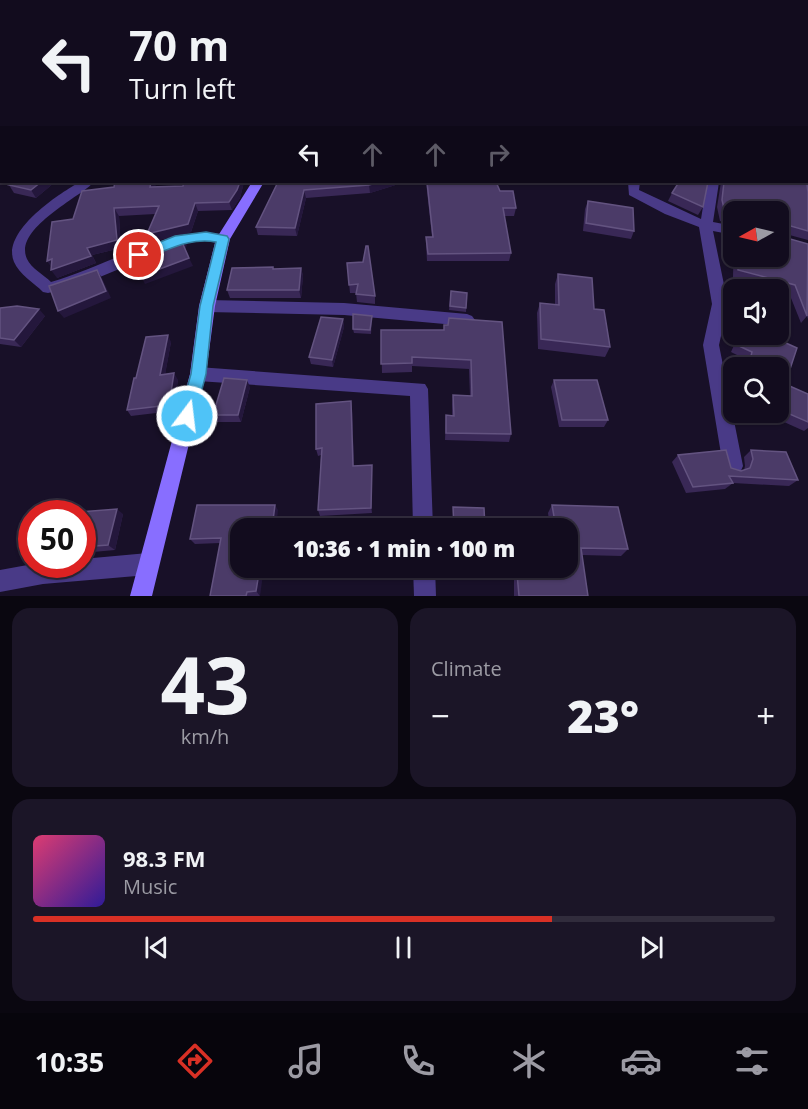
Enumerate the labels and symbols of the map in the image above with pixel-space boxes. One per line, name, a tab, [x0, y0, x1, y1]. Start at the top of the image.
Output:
north arrow	[723, 201, 789, 267]
pin	[113, 229, 164, 280]
position arrow	[155, 384, 219, 448]
speed limit sign: 50	[18, 500, 96, 578]

